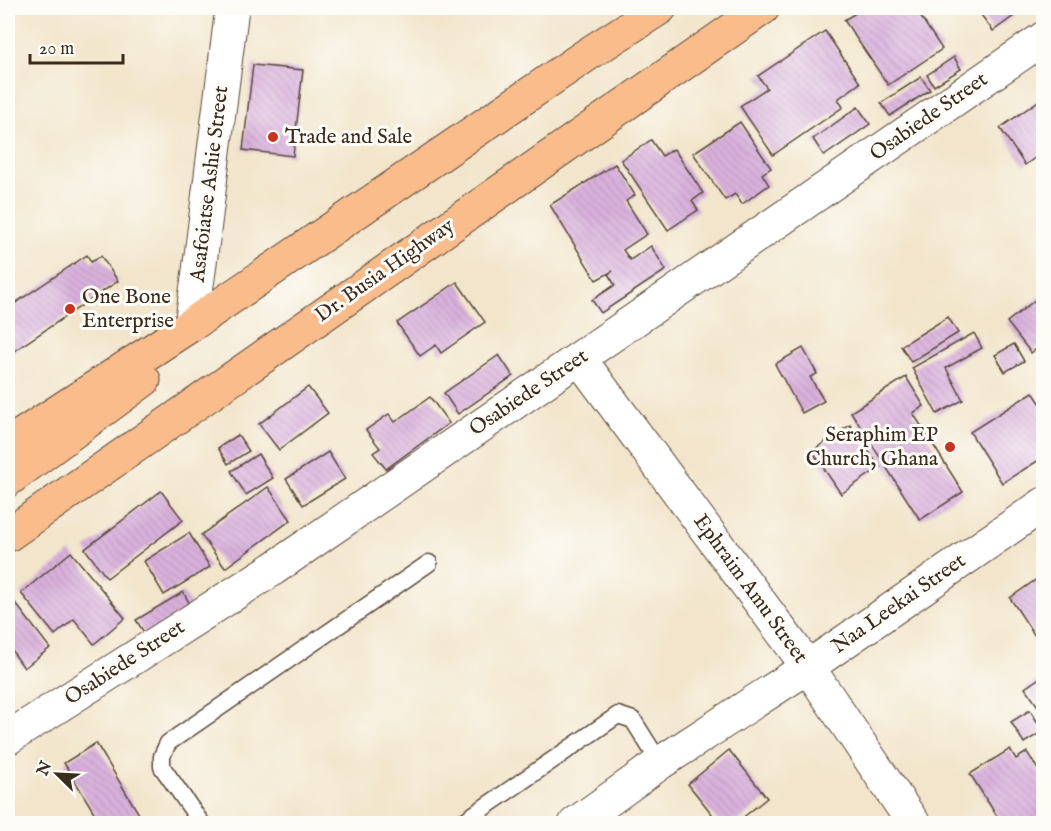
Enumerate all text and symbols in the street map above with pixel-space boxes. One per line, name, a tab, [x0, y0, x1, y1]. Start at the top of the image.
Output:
scale bar	[30, 27, 123, 65]
text: 20 m	[39, 38, 74, 61]
street label: Osabiede Street	[865, 66, 993, 168]
street label: Asafoiatse Ashie Street	[184, 84, 235, 285]
place label: Trade and Sale	[285, 124, 412, 151]
marker: Trade and Sale	[266, 130, 280, 144]
street label: Dr. Busia Highway	[310, 213, 460, 329]
place label: One Bone Enterprise	[82, 284, 174, 335]
marker: One Bone Enterprise	[63, 302, 77, 316]
street label: Osabiede Street	[464, 343, 594, 443]
place label: Seraphim EP Church, Ghana	[806, 422, 939, 473]
marker: Seraphim EP Church, Ghana	[943, 440, 957, 454]
street label: Ephraim Amu Street	[687, 509, 813, 669]
street label: Naa Leekai Street	[827, 548, 971, 660]
street label: Osabiede Street	[60, 614, 190, 712]
north arrow	[27, 744, 87, 804]
text: N	[33, 758, 57, 780]

